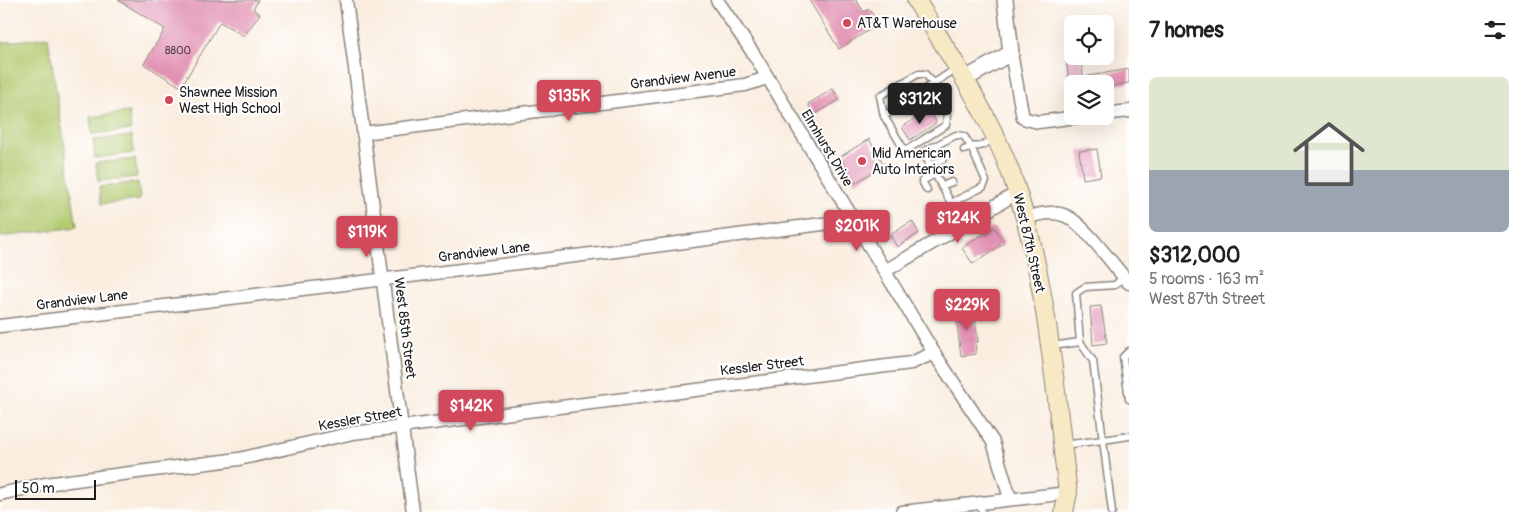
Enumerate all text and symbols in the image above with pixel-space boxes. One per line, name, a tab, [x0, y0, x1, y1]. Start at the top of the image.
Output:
place label: AT&T Warehouse	[857, 15, 957, 32]
map controls	[1064, 15, 1114, 125]
button: locate	[1064, 15, 1114, 65]
icon: filters	[1481, 16, 1509, 44]
marker: AT&T Warehouse	[841, 17, 853, 29]
text: 7 homes	[1149, 17, 1224, 44]
house number: 8800	[165, 44, 191, 57]
street label: Grandview Avenue	[629, 63, 737, 93]
button: layers	[1064, 75, 1114, 125]
pin: $135K	[534, 80, 604, 122]
pin: $312K	[885, 82, 955, 125]
place label: Shawnee Mission West High School	[179, 84, 281, 117]
text: $135K	[548, 86, 590, 106]
text: $312K	[899, 89, 941, 109]
marker: Shawnee Mission West High School	[163, 94, 175, 106]
street label: Elmhurst Drive	[797, 107, 857, 190]
icon: home	[1284, 109, 1374, 199]
place label: Mid American Auto Interiors	[872, 145, 955, 178]
marker: Mid American Auto Interiors	[856, 155, 868, 167]
street label: West 87th Street	[1009, 192, 1049, 295]
pin: $124K	[923, 202, 993, 244]
text: $124K	[937, 208, 979, 228]
pin: $201K	[822, 210, 892, 252]
pin: $119K	[332, 216, 402, 258]
text: $201K	[835, 216, 879, 236]
text: $119K	[347, 222, 387, 242]
street label: Grandview Lane	[437, 238, 531, 266]
text: $312,000	[1149, 242, 1240, 269]
text: 5 rooms · 163 m²	[1149, 269, 1264, 289]
street label: West 85th Street	[390, 277, 420, 380]
street label: Grandview Lane	[35, 286, 129, 314]
pin: $229K	[932, 288, 1002, 331]
text: West 87th Street	[1149, 289, 1265, 309]
text: $229K	[945, 295, 989, 315]
street label: Kessler Street	[719, 352, 805, 380]
pin: $142K	[436, 390, 506, 432]
text: $142K	[450, 396, 492, 416]
street label: Kessler Street	[317, 403, 403, 435]
scale bar	[15, 477, 96, 500]
text: 50 m	[22, 480, 55, 497]

